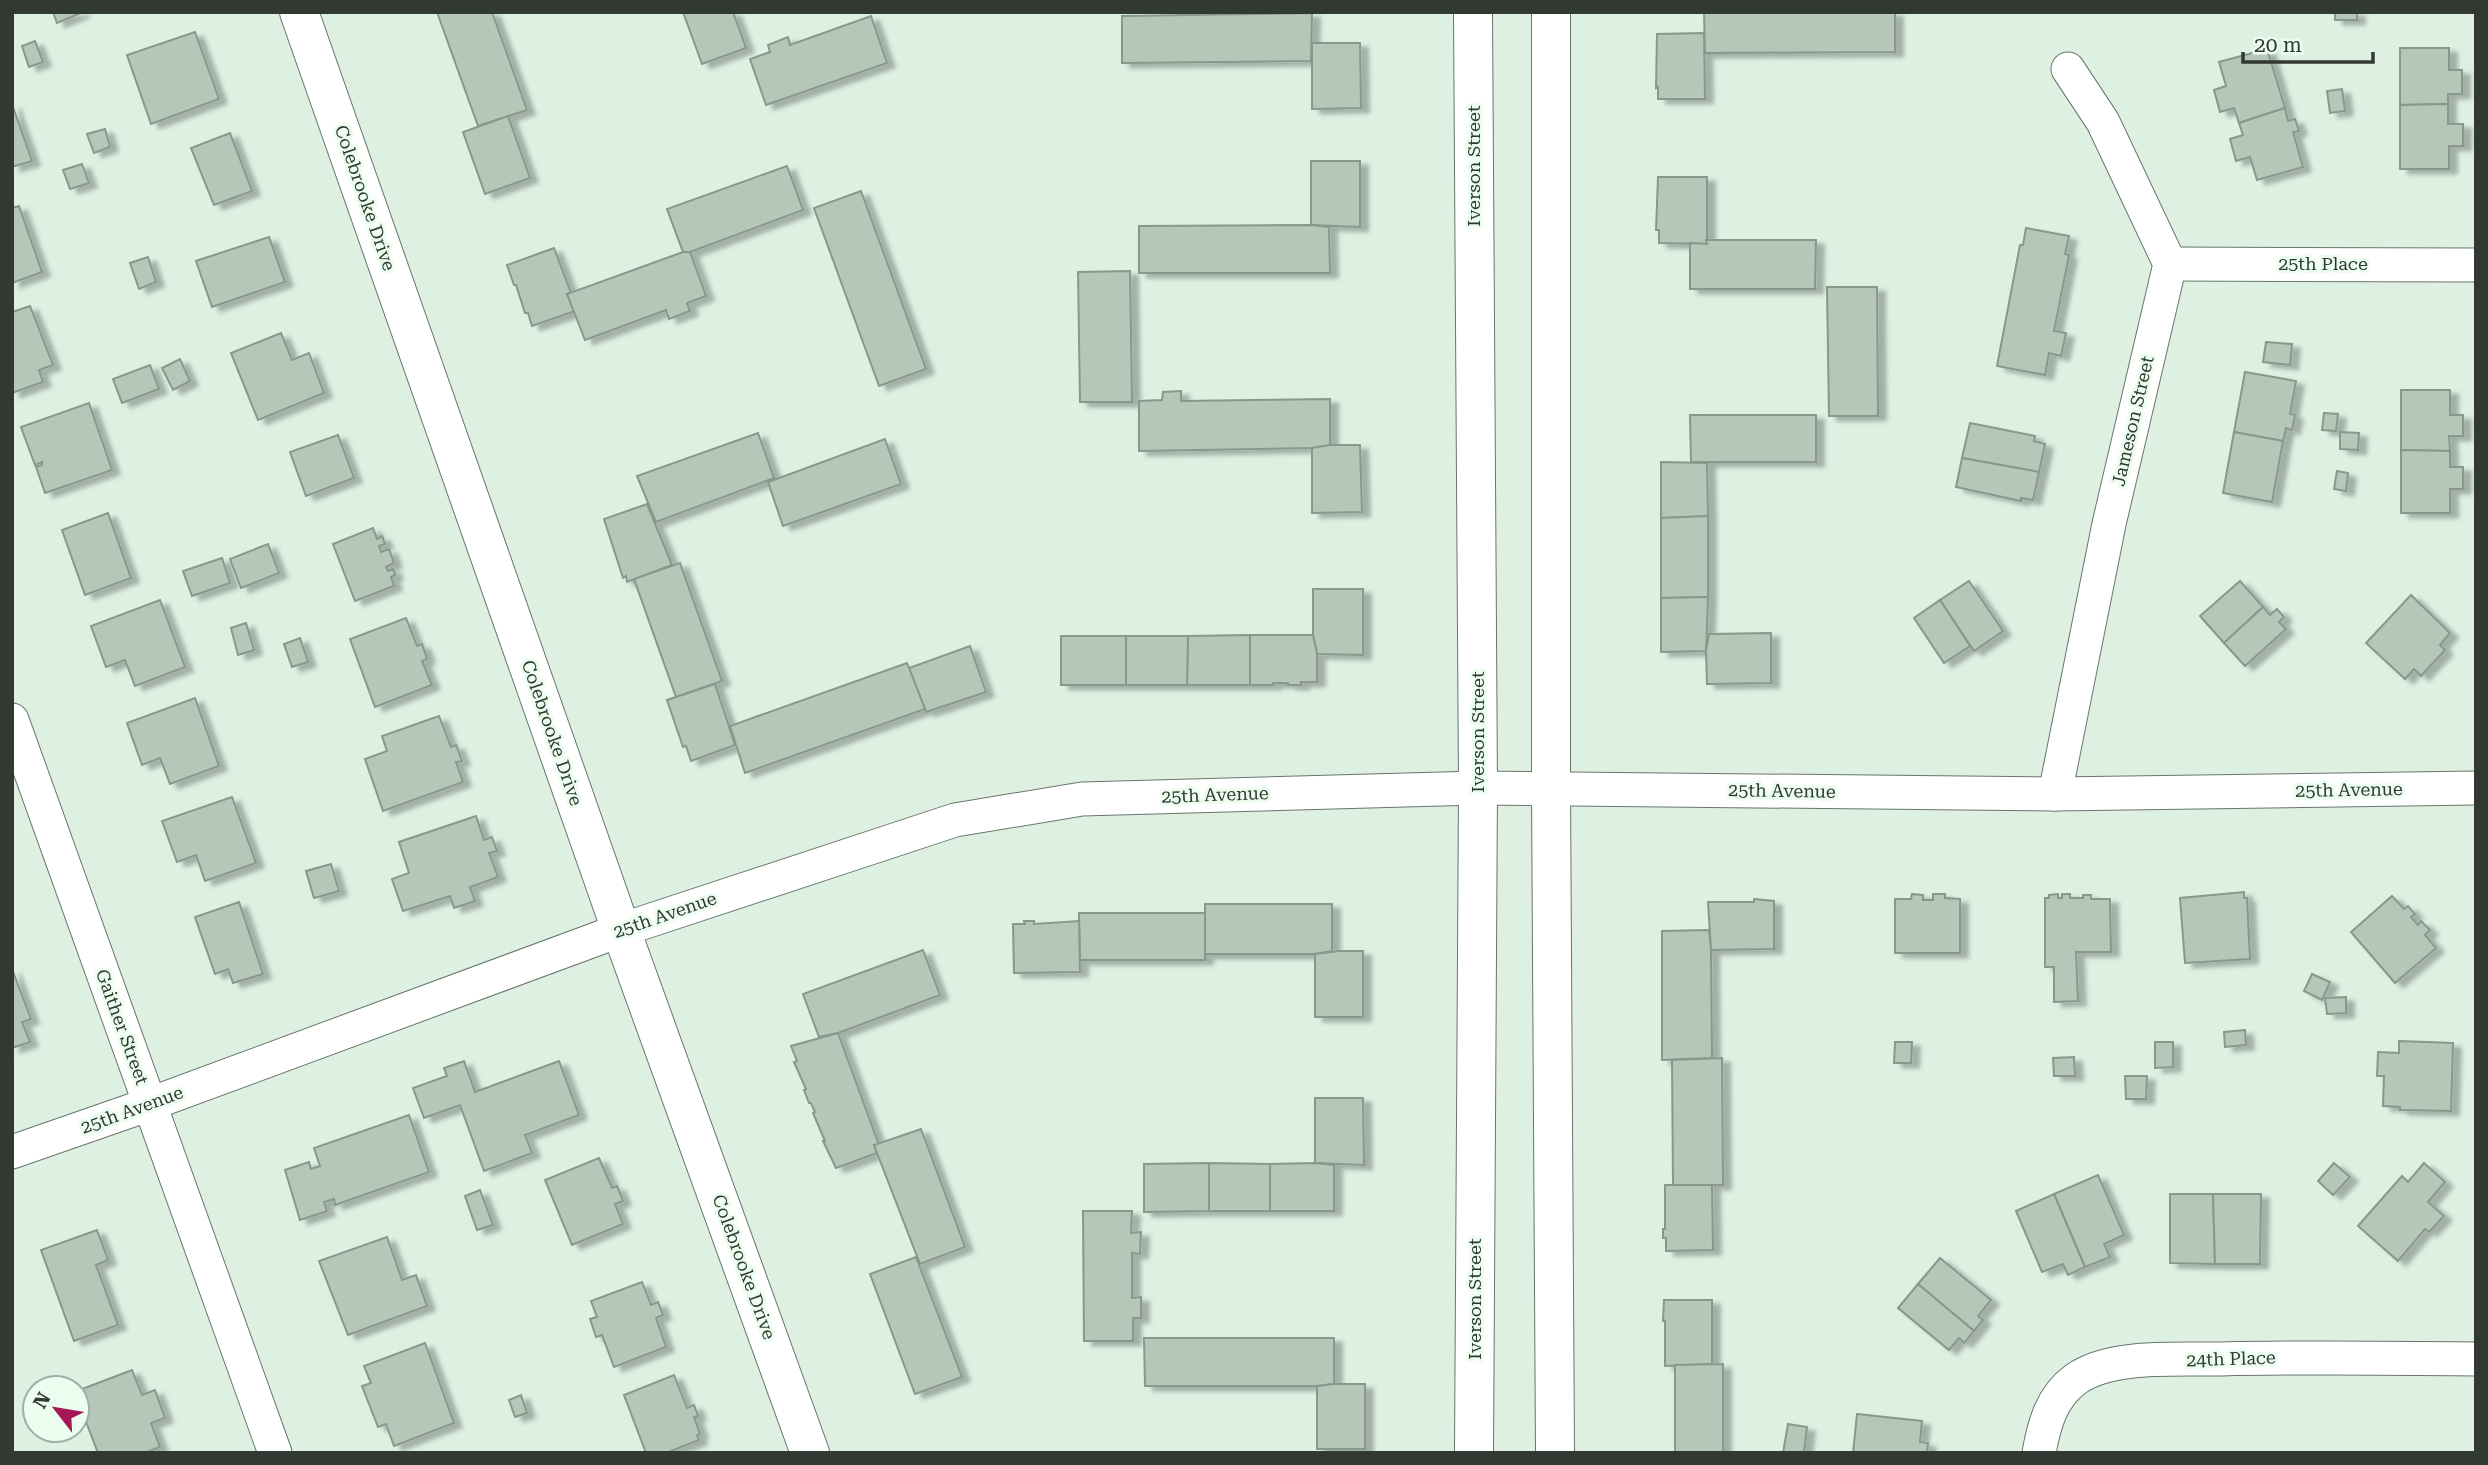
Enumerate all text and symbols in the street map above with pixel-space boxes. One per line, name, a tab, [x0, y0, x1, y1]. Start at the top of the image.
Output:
scale bar	[2243, 21, 2372, 65]
text: 20 m	[2254, 33, 2302, 57]
street label: Iverson Street	[1463, 105, 1484, 227]
street label: Colebrooke Drive	[331, 122, 400, 273]
street label: 25th Place	[2278, 253, 2368, 274]
street label: Jameson Street	[2107, 353, 2158, 488]
street label: Colebrooke Drive	[518, 657, 587, 808]
street label: Iverson Street	[1467, 671, 1488, 793]
street label: 25th Avenue	[2295, 778, 2403, 801]
street label: 25th Avenue	[1728, 779, 1836, 802]
street label: 25th Avenue	[1161, 782, 1269, 807]
street label: 25th Avenue	[611, 887, 719, 942]
street label: Gaither Street	[92, 966, 153, 1088]
street label: 25th Avenue	[78, 1081, 186, 1138]
street label: Colebrooke Drive	[709, 1192, 780, 1342]
street label: Iverson Street	[1464, 1238, 1485, 1360]
street label: 24th Place	[2186, 1346, 2276, 1371]
north arrow	[21, 1374, 91, 1444]
text: N	[28, 1388, 56, 1413]

